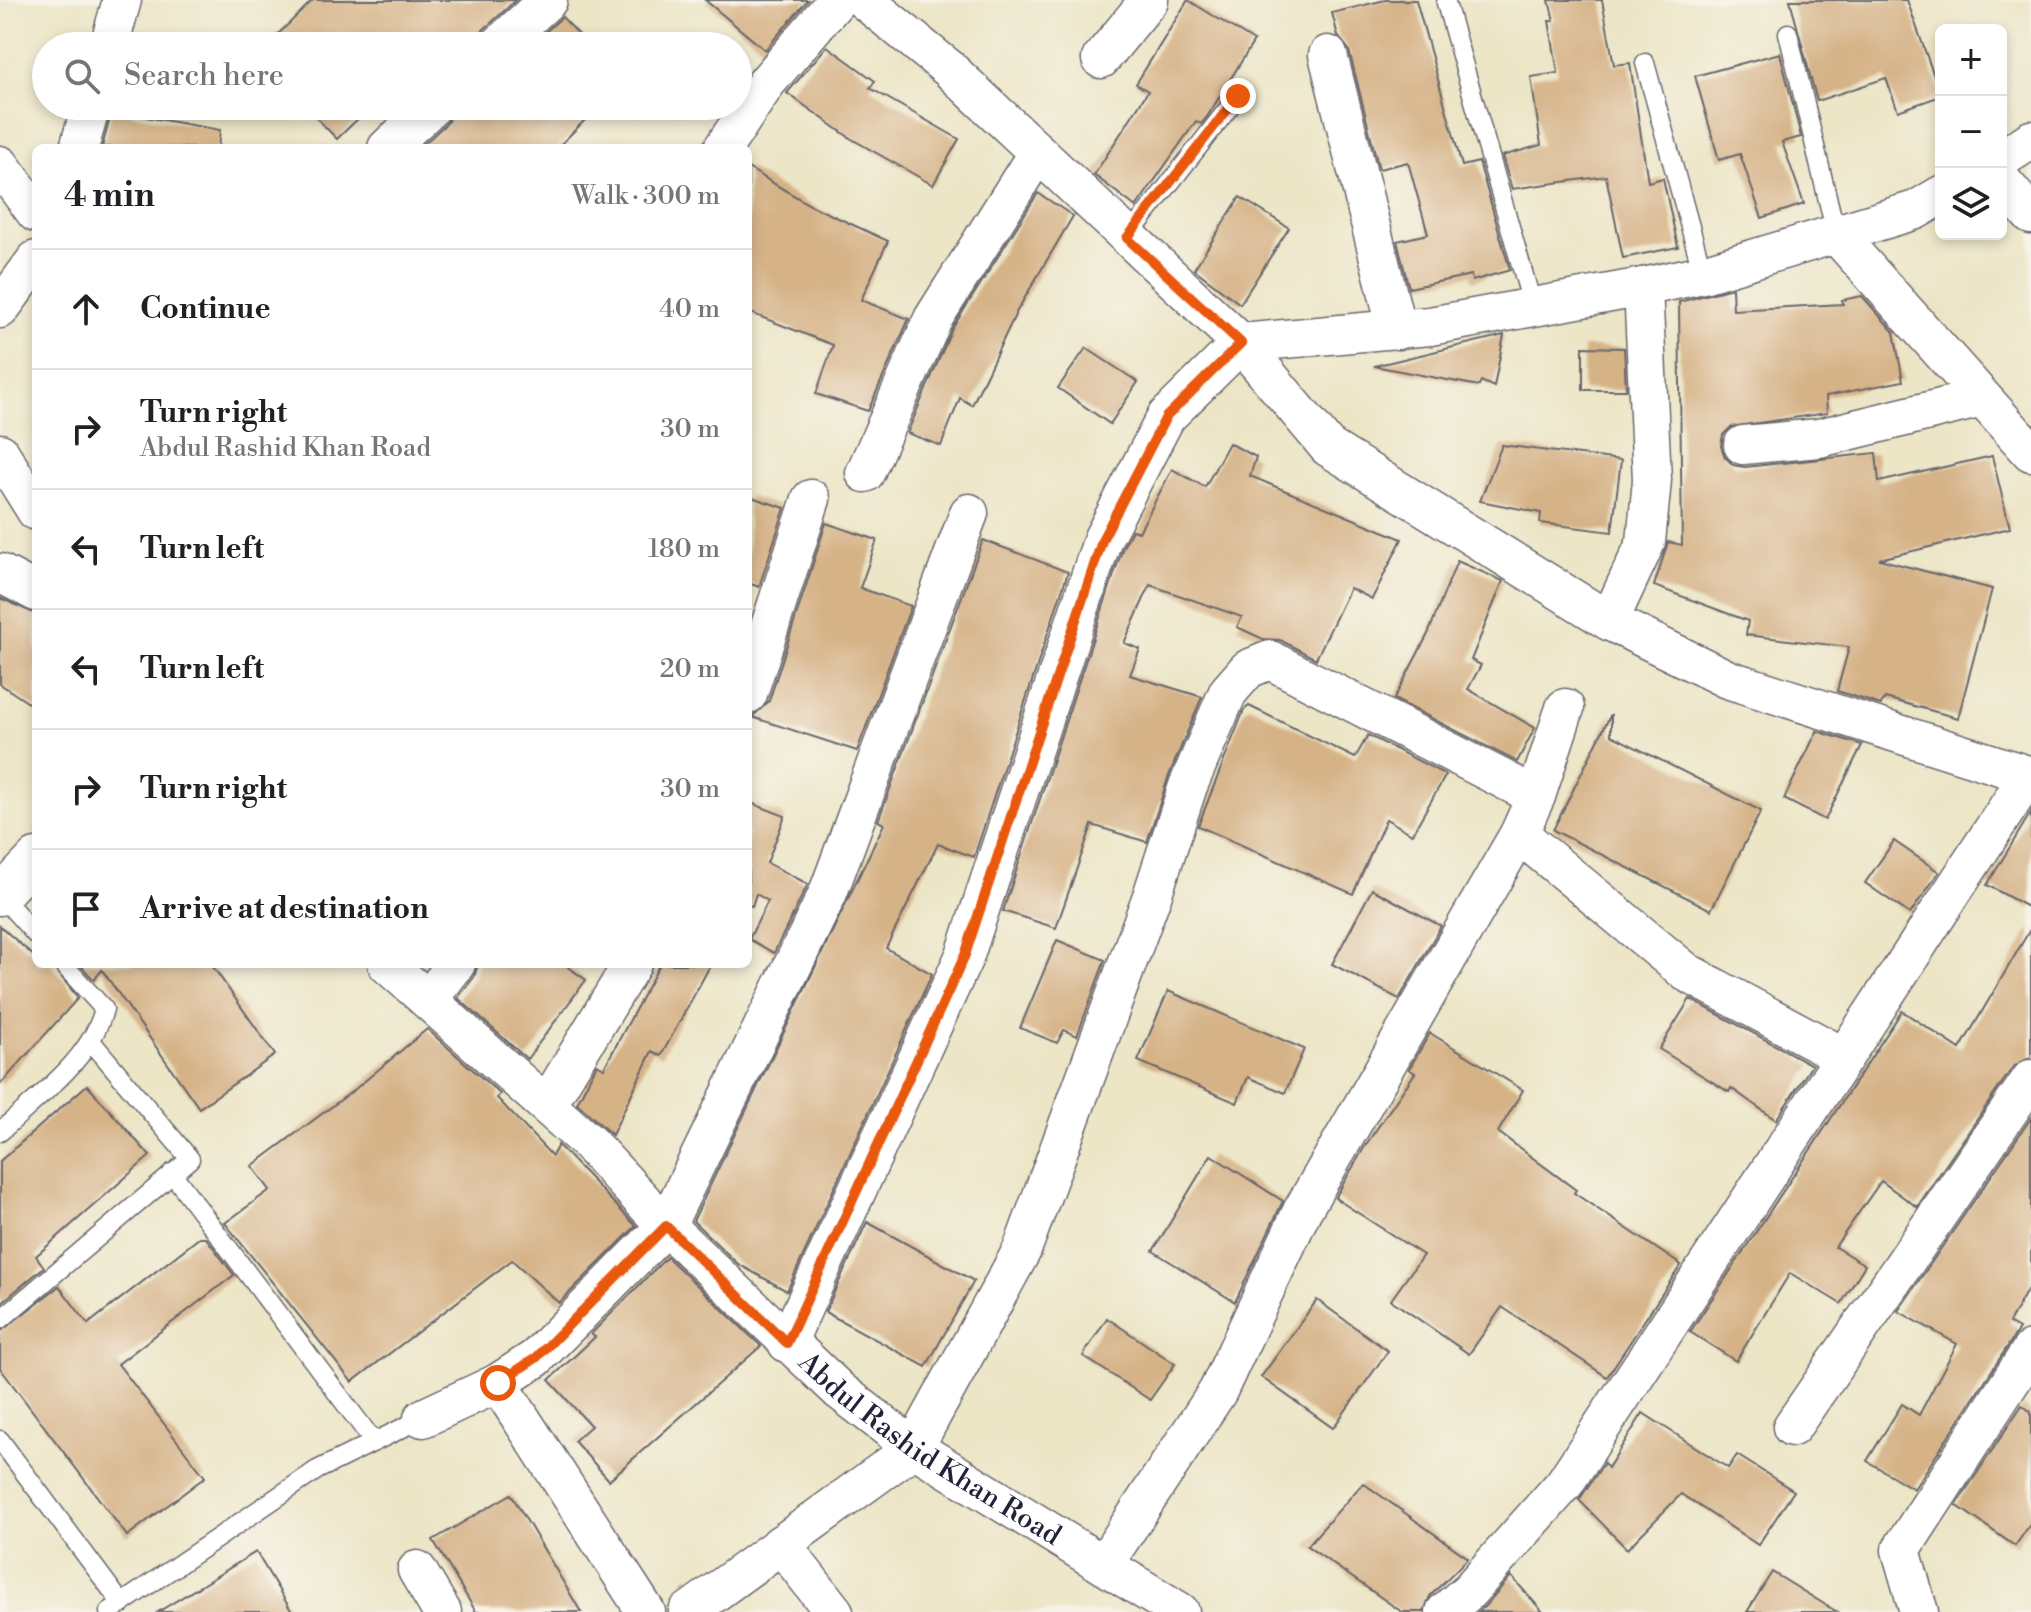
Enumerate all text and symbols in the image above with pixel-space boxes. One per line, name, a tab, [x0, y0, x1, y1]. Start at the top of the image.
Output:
map controls	[1935, 24, 2007, 240]
button: +	[1935, 24, 2007, 96]
search box	[32, 32, 752, 120]
icon: search	[60, 54, 104, 98]
text: Search here	[124, 57, 284, 95]
route end	[1220, 78, 1256, 114]
button: −	[1935, 96, 2007, 168]
button: layers	[1935, 168, 2007, 240]
text: 4 min	[64, 175, 155, 217]
text: Walk · 300 m	[572, 180, 720, 212]
icon: ahead	[64, 287, 108, 331]
text: Continue	[140, 290, 271, 328]
text: 40 m	[659, 293, 720, 325]
text: Turn right	[140, 394, 287, 432]
icon: right	[64, 407, 108, 451]
text: 30 m	[660, 413, 720, 445]
text: Abdul Rashid Khan Road	[140, 432, 431, 464]
icon: left	[64, 527, 108, 571]
text: Turn left	[140, 530, 264, 568]
text: 180 m	[648, 533, 720, 565]
icon: left	[64, 647, 108, 691]
text: Turn left	[140, 650, 264, 688]
text: 20 m	[660, 653, 720, 685]
icon: right	[64, 767, 108, 811]
text: Turn right	[140, 770, 287, 808]
text: 30 m	[660, 773, 720, 805]
icon: arrive	[64, 887, 108, 931]
text: Arrive at destination	[140, 890, 429, 928]
street label: Abdul Rashid Khan Road	[790, 1345, 1068, 1554]
route start	[480, 1365, 516, 1401]

